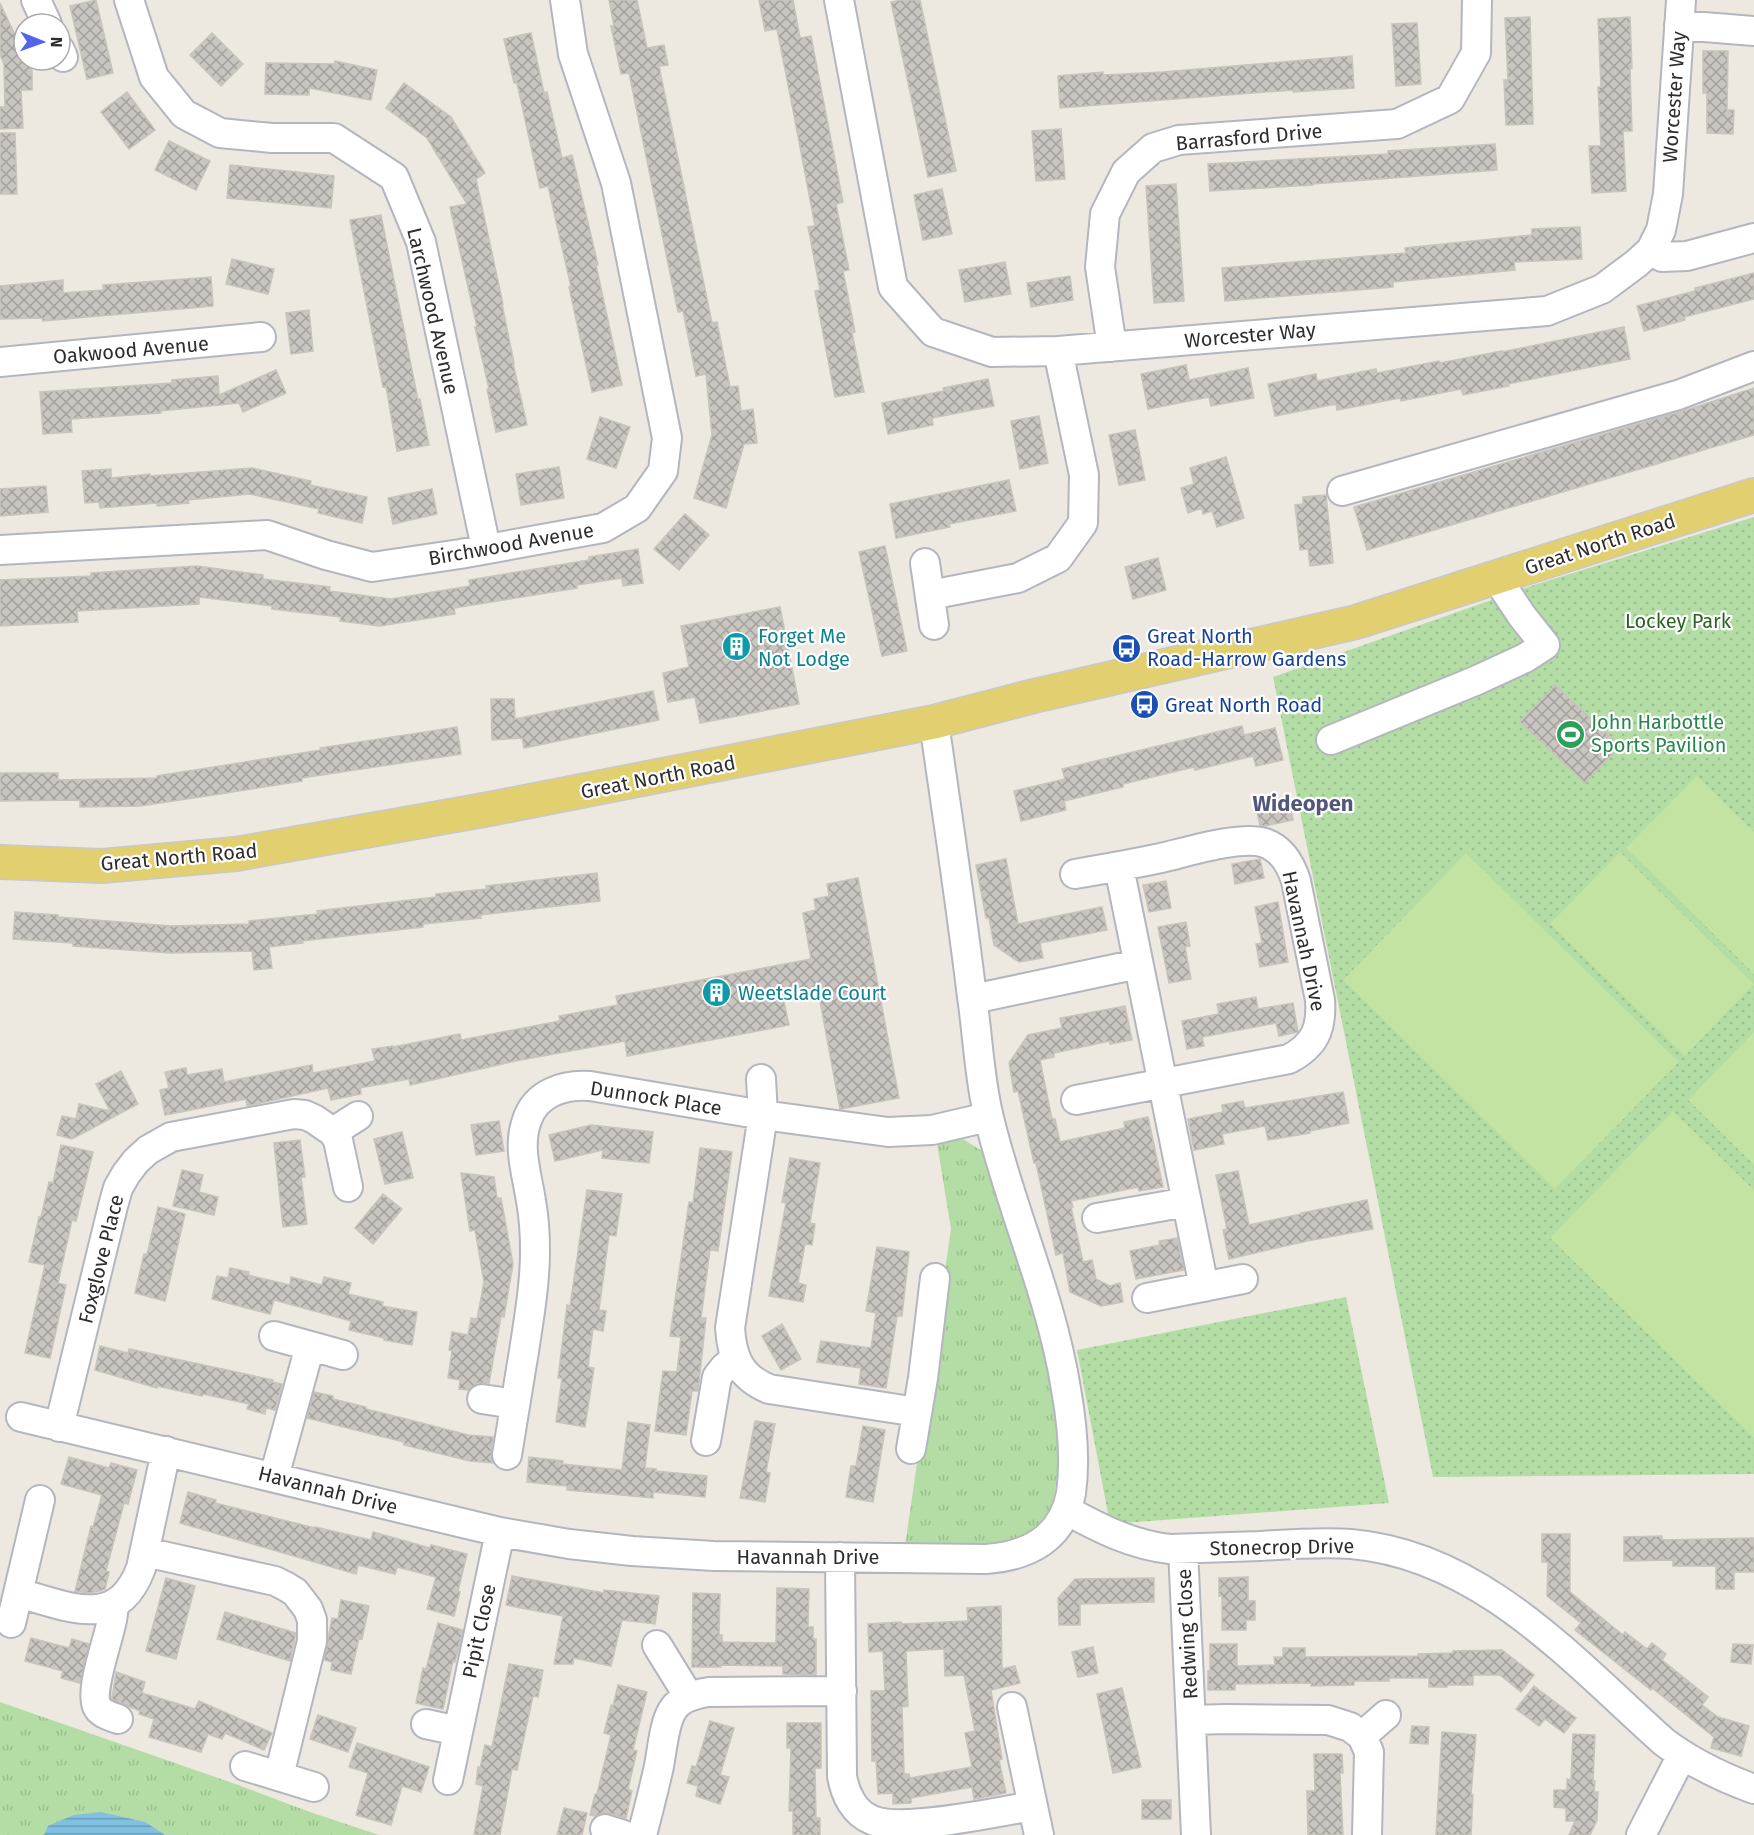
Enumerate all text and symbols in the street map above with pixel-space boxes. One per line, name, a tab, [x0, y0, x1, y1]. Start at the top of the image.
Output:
north arrow	[12, 12, 72, 72]
street label: Worcester Way	[1657, 30, 1691, 164]
text: N	[47, 37, 66, 48]
street label: Barrasford Drive	[1175, 119, 1323, 155]
street label: Larchwood Avenue	[402, 225, 464, 397]
street label: Worcester Way	[1183, 317, 1317, 353]
street label: Oakwood Avenue	[52, 331, 210, 369]
street label: Great North Road	[1522, 508, 1678, 580]
street label: Birchwood Avenue	[426, 518, 596, 570]
park label: Lockey Park	[1625, 609, 1732, 633]
place label: Forget Me Not Lodge	[758, 624, 850, 671]
place label: Great North Road-Harrow Gardens	[1147, 624, 1346, 671]
building icon: Forget Me Not Lodge	[721, 631, 753, 663]
bus stop icon: Great North Road-Harrow Gardens	[1110, 632, 1142, 664]
bus stop icon: Great North Road	[1128, 689, 1160, 721]
place label: Great North Road	[1165, 693, 1322, 717]
place label: John Harbottle Sports Pavilion	[1591, 710, 1727, 757]
sports icon: John Harbottle Sports Pavilion	[1554, 718, 1586, 750]
street label: Great North Road	[579, 750, 737, 804]
district label: Wideopen	[1252, 790, 1354, 817]
street label: Great North Road	[100, 838, 258, 876]
street label: Havannah Drive	[1277, 869, 1331, 1013]
building icon: Weetslade Court	[701, 977, 733, 1009]
place label: Weetslade Court	[738, 981, 887, 1005]
street label: Dunnock Place	[589, 1076, 723, 1120]
street label: Foxglove Place	[73, 1192, 129, 1326]
street label: Havannah Drive	[256, 1461, 400, 1519]
street label: Stonecrop Drive	[1210, 1534, 1354, 1560]
street label: Havannah Drive	[737, 1545, 879, 1569]
street label: Redwing Close	[1172, 1568, 1202, 1700]
street label: Pipit Close	[457, 1582, 501, 1680]

